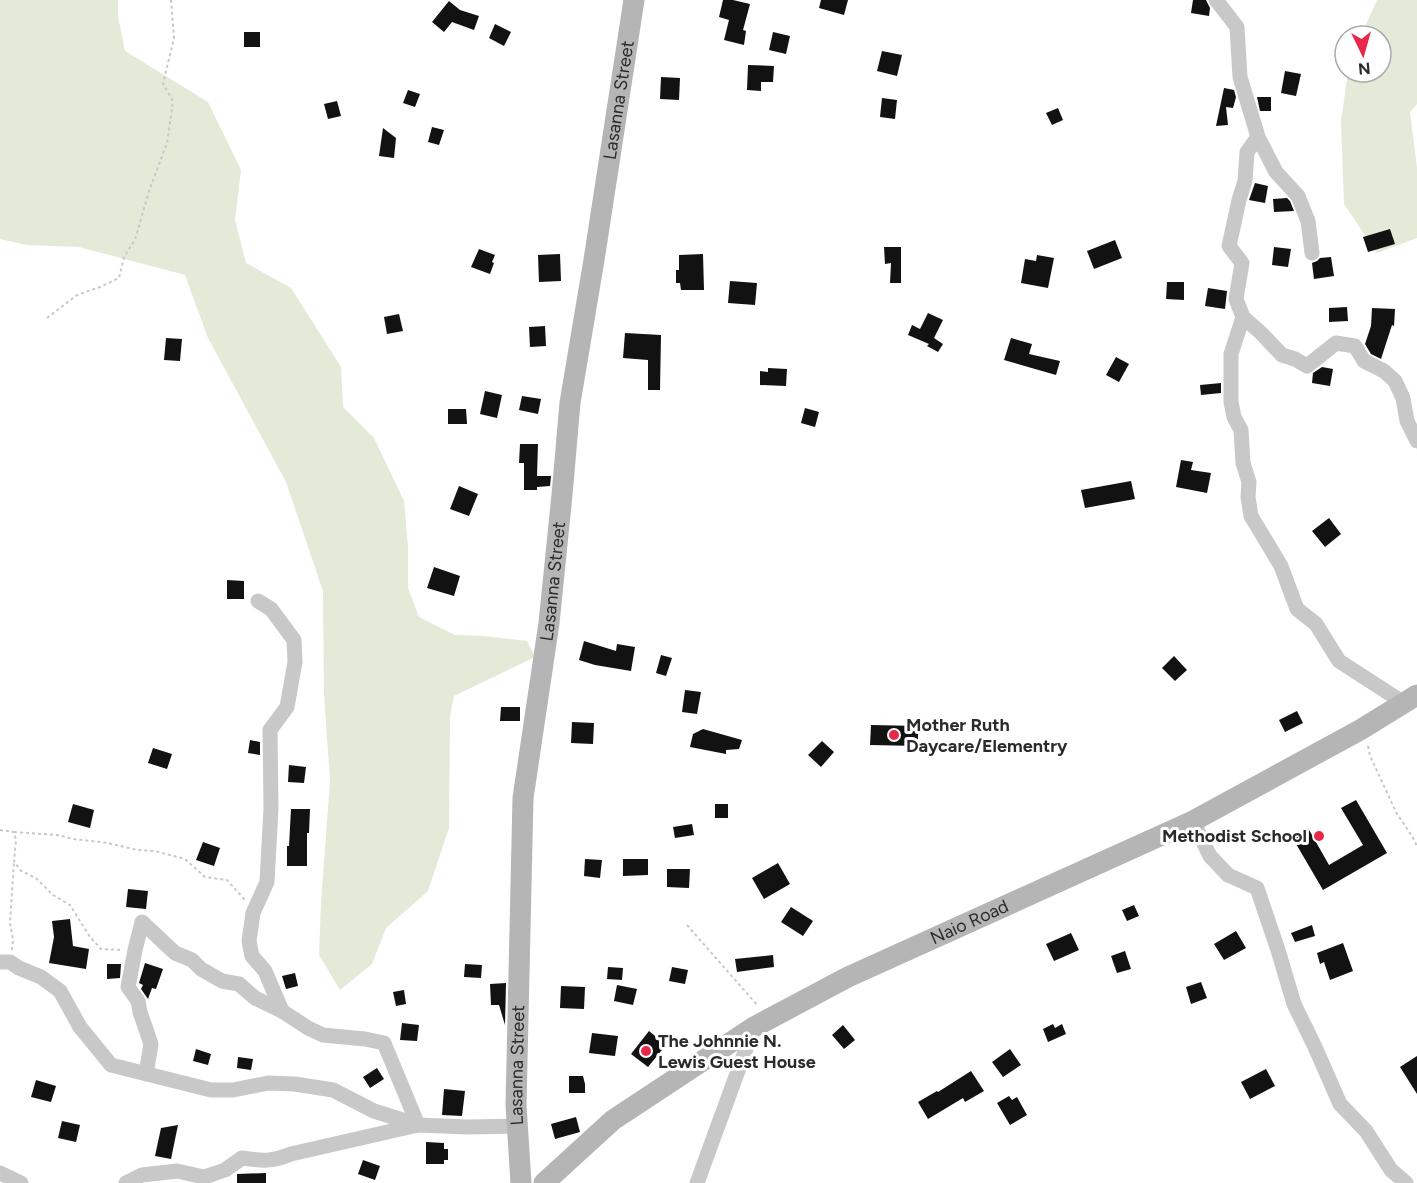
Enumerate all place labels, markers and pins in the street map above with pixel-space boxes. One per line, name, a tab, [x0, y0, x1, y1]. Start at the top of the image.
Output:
place label: Mother Ruth Daycare/Elementry	[906, 714, 1068, 757]
marker: Mother Ruth Daycare/Elementry	[887, 728, 901, 742]
place label: Methodist School	[1162, 825, 1307, 847]
marker: Methodist School	[1312, 829, 1326, 843]
place label: The Johnnie N. Lewis Guest House	[658, 1030, 816, 1073]
marker: The Johnnie N. Lewis Guest House	[639, 1044, 653, 1058]

